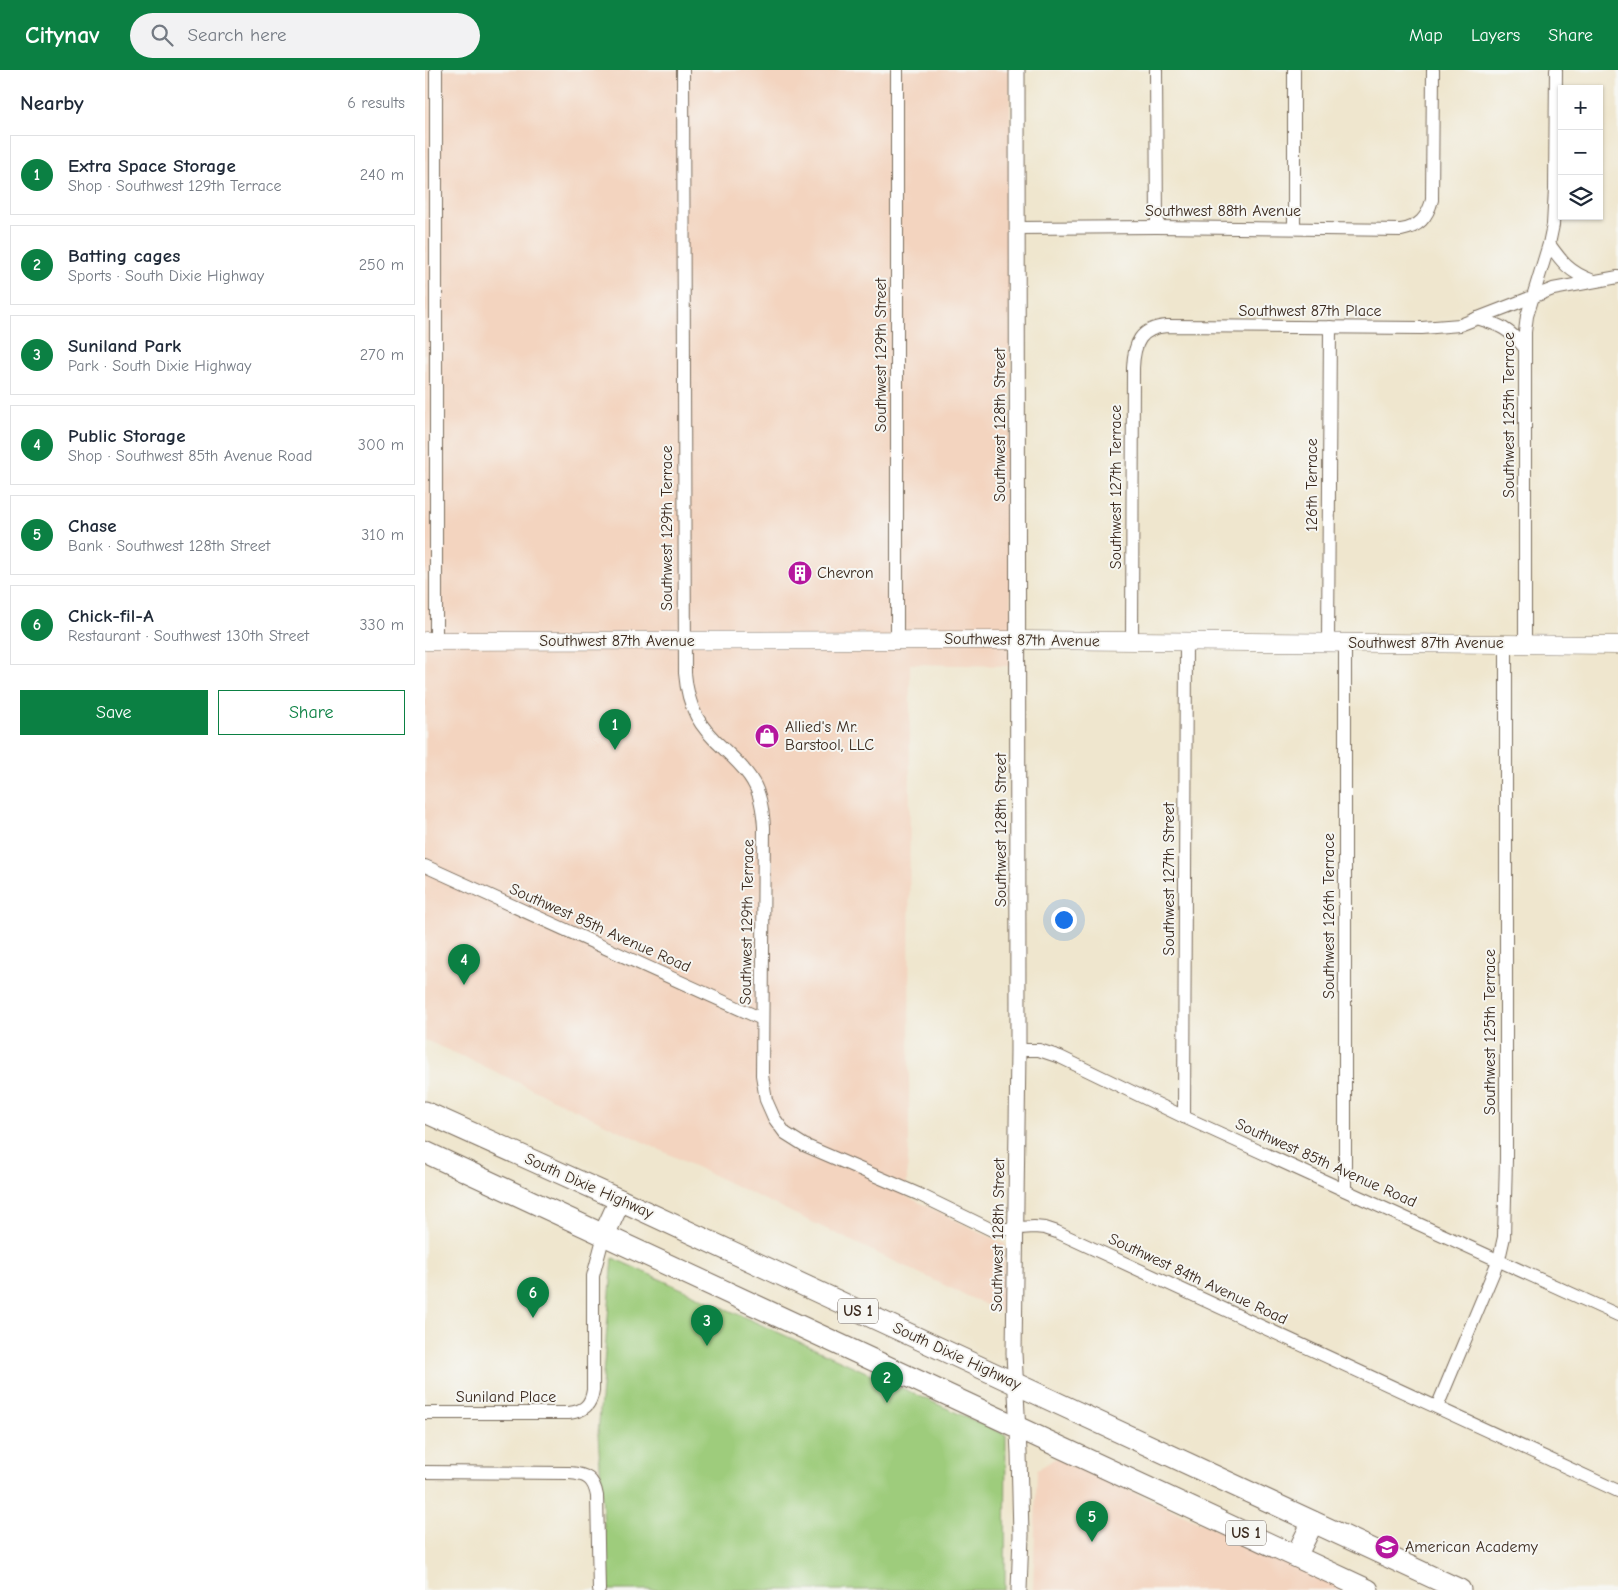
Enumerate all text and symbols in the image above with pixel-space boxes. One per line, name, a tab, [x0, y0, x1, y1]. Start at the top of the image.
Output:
search box	[130, 13, 480, 58]
text: Citynav	[25, 21, 100, 49]
icon: search	[148, 21, 176, 49]
text: Search here	[188, 24, 286, 46]
text: Map	[1409, 25, 1443, 46]
text: Layers	[1471, 25, 1520, 46]
text: Share	[1548, 25, 1593, 46]
map controls	[1558, 85, 1603, 220]
button: +	[1558, 85, 1603, 130]
text: Nearby	[20, 91, 84, 115]
text: 6 results	[347, 94, 405, 112]
button: −	[1558, 130, 1603, 175]
text: Extra Space Storage	[68, 155, 236, 177]
text: 1	[34, 166, 40, 184]
text: 240 m	[360, 166, 404, 184]
button: layers	[1558, 175, 1603, 220]
text: Shop · Southwest 129th Terrace	[68, 177, 282, 195]
street label: Southwest 88th Avenue	[1145, 202, 1301, 220]
text: Batting cages	[68, 245, 180, 267]
text: 2	[33, 256, 41, 274]
text: 250 m	[359, 256, 404, 274]
text: Sports · South Dixie Highway	[68, 267, 264, 285]
street label: Southwest 129th Street	[872, 277, 890, 432]
street label: Southwest 87th Place	[1238, 302, 1382, 320]
street label: Southwest 125th Terrace	[1500, 332, 1518, 498]
text: Suniland Park	[68, 335, 181, 357]
text: 3	[33, 346, 41, 364]
text: 270 m	[360, 346, 404, 364]
street label: Southwest 128th Street	[991, 348, 1009, 502]
text: Park · South Dixie Highway	[68, 357, 251, 375]
street label: Southwest 127th Terrace	[1107, 405, 1125, 569]
text: Public Storage	[68, 425, 186, 447]
text: 4	[33, 436, 41, 454]
text: 300 m	[358, 436, 404, 454]
street label: 126th Terrace	[1303, 438, 1321, 532]
street label: Southwest 129th Terrace	[658, 445, 676, 611]
text: Shop · Southwest 85th Avenue Road	[68, 447, 312, 465]
text: Chase	[68, 515, 117, 537]
text: 5	[33, 526, 41, 544]
text: 310 m	[361, 526, 404, 544]
text: Bank · Southwest 128th Street	[68, 537, 270, 555]
building icon: Chevron	[787, 560, 813, 586]
place label: Chevron	[817, 564, 874, 582]
text: Chick-fil-A	[68, 605, 154, 627]
text: 6	[33, 616, 41, 634]
text: 330 m	[359, 616, 404, 634]
text: Restaurant · Southwest 130th Street	[68, 627, 309, 645]
street label: Southwest 87th Avenue	[944, 630, 1100, 650]
street label: Southwest 87th Avenue	[539, 632, 695, 650]
street label: Southwest 87th Avenue	[1348, 634, 1504, 652]
button: Save	[20, 690, 208, 735]
button: Share	[218, 690, 405, 735]
pin: 1	[599, 709, 631, 750]
place label: Allied's Mr. Barstool, LLC	[785, 718, 874, 754]
shop icon: Allied's Mr. Barstool, LLC	[754, 723, 780, 749]
street label: Southwest 128th Street	[992, 753, 1010, 907]
street label: Southwest 127th Street	[1160, 802, 1178, 956]
street label: Southwest 126th Terrace	[1320, 833, 1338, 999]
street label: Southwest 129th Terrace	[737, 839, 757, 1005]
street label: Southwest 85th Avenue Road	[507, 880, 693, 976]
your location	[1051, 907, 1077, 933]
pin: 4	[448, 944, 480, 985]
street label: Southwest 125th Terrace	[1481, 949, 1499, 1115]
street label: Southwest 85th Avenue Road	[1233, 1115, 1419, 1211]
street label: South Dixie Highway	[522, 1149, 657, 1223]
street label: Southwest 128th Street	[988, 1157, 1008, 1312]
street label: Southwest 84th Avenue Road	[1106, 1230, 1290, 1328]
pin: 6	[517, 1277, 549, 1318]
road number: US 1	[838, 1298, 878, 1324]
pin: 3	[691, 1305, 723, 1346]
street label: South Dixie Highway	[890, 1318, 1025, 1394]
pin: 2	[871, 1362, 903, 1403]
street label: Suniland Place	[456, 1388, 556, 1406]
pin: 5	[1076, 1501, 1108, 1542]
road number: US 1	[1226, 1520, 1266, 1546]
school or university icon: American Academy	[1374, 1534, 1400, 1560]
place label: American Academy	[1405, 1538, 1539, 1556]

